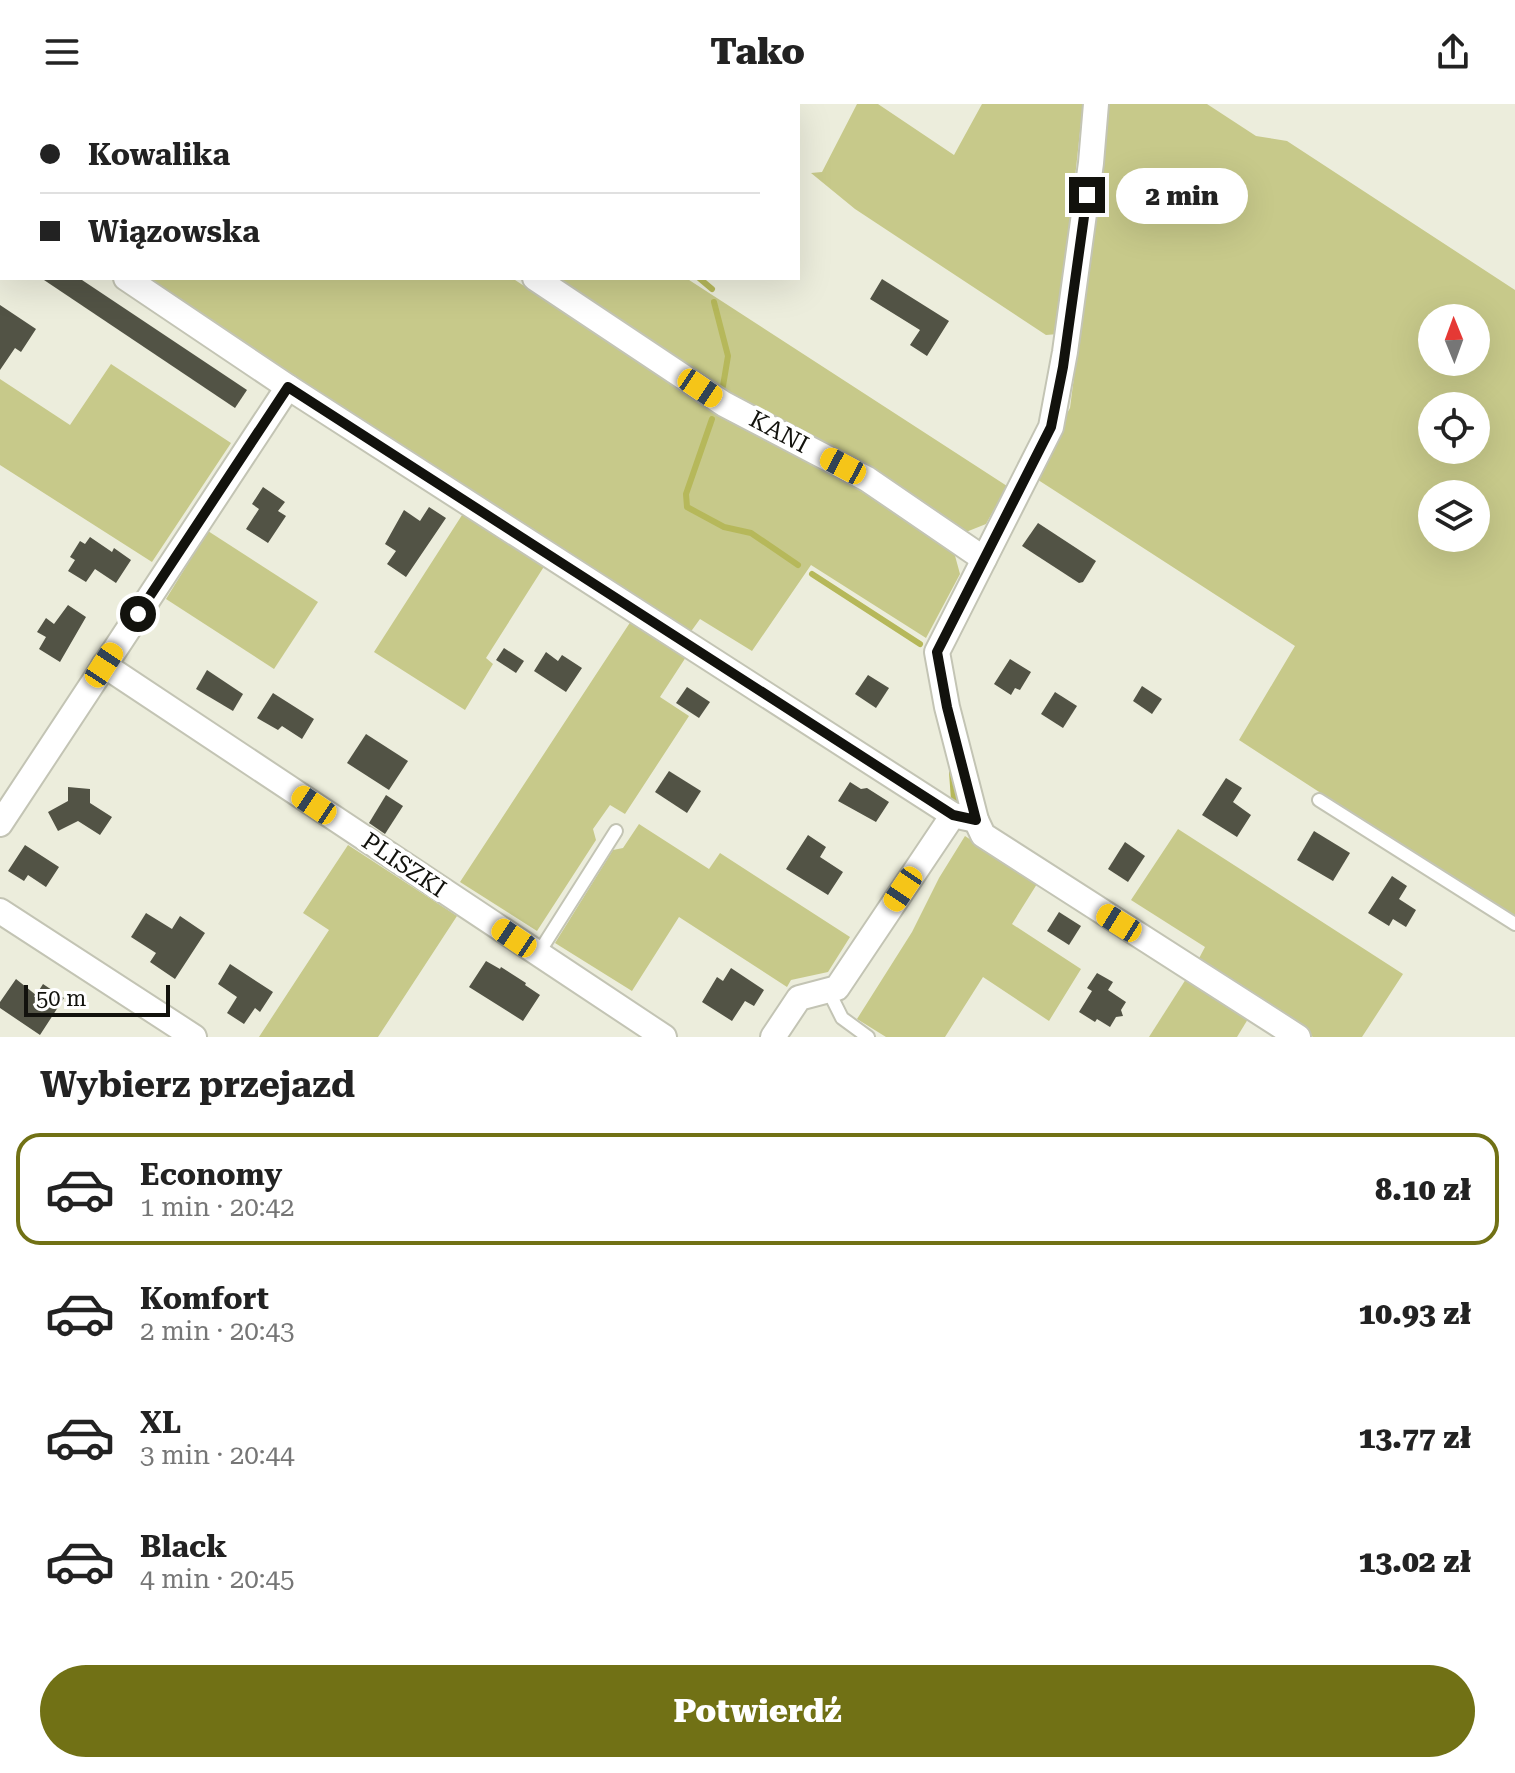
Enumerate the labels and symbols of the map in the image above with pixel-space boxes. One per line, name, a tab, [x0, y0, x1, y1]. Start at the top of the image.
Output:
callout: 2 min	[1115, 167, 1247, 223]
route end	[1069, 177, 1105, 213]
north arrow	[1418, 304, 1490, 376]
car	[673, 365, 727, 411]
street label: KANI	[745, 405, 813, 459]
car	[816, 444, 870, 488]
route start	[120, 596, 156, 632]
car	[81, 638, 127, 692]
car	[287, 782, 341, 828]
street label: PLISZKI	[357, 827, 451, 903]
car	[880, 862, 926, 916]
car	[1092, 900, 1146, 946]
car	[487, 915, 541, 961]
scale bar	[24, 981, 170, 1017]

